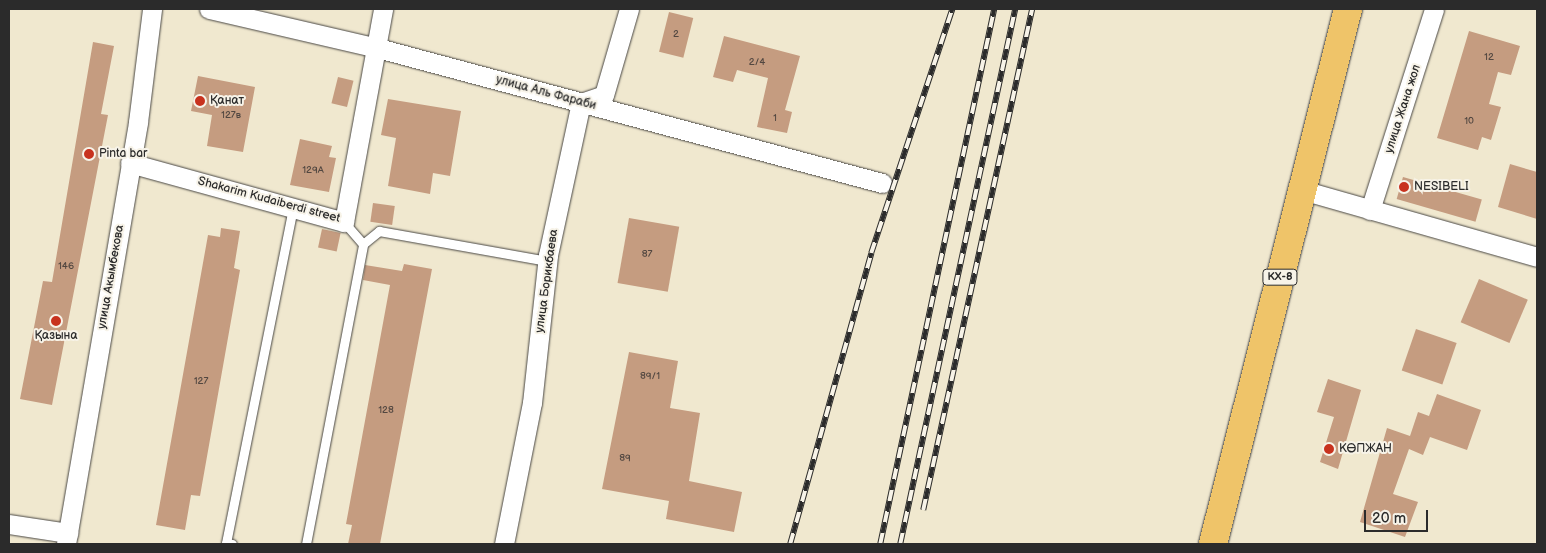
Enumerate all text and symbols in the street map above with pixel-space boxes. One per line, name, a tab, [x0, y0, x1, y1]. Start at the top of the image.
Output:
house number: 2	[673, 29, 679, 41]
house number: 12	[1484, 52, 1494, 64]
house number: 2/4	[749, 57, 765, 69]
street label: улица Жана жол	[1382, 63, 1424, 155]
street label: улица Аль Фараби	[494, 73, 598, 113]
place label: Қанат	[210, 94, 244, 108]
marker: Қанат	[194, 95, 206, 107]
house number: 127в	[221, 110, 241, 122]
house number: 1	[773, 113, 777, 125]
house number: 10	[1464, 116, 1474, 128]
place label: Pinta bar	[99, 147, 147, 161]
marker: Pinta bar	[83, 148, 95, 160]
house number: 129А	[302, 165, 324, 177]
street label: Shakarim Kudaiberdi street	[196, 174, 342, 226]
place label: NESIBELI	[1414, 180, 1469, 194]
marker: NESIBELI	[1398, 181, 1410, 193]
street label: улица Акымбекова	[95, 224, 127, 330]
street label: улица Борикбаева	[533, 228, 561, 334]
house number: 87	[642, 249, 652, 261]
house number: 146	[58, 261, 74, 273]
road number: КХ-8	[1261, 268, 1299, 286]
marker: Қазына	[50, 315, 62, 327]
place label: Қазына	[35, 329, 77, 343]
house number: 89/1	[640, 371, 660, 383]
house number: 127	[194, 376, 208, 388]
house number: 128	[378, 405, 394, 417]
place label: КӨПЖАН	[1339, 442, 1392, 456]
marker: КӨПЖАН	[1323, 443, 1335, 455]
house number: 89	[619, 453, 631, 465]
scale bar	[1366, 500, 1430, 532]
text: 20 m	[1372, 509, 1406, 528]

